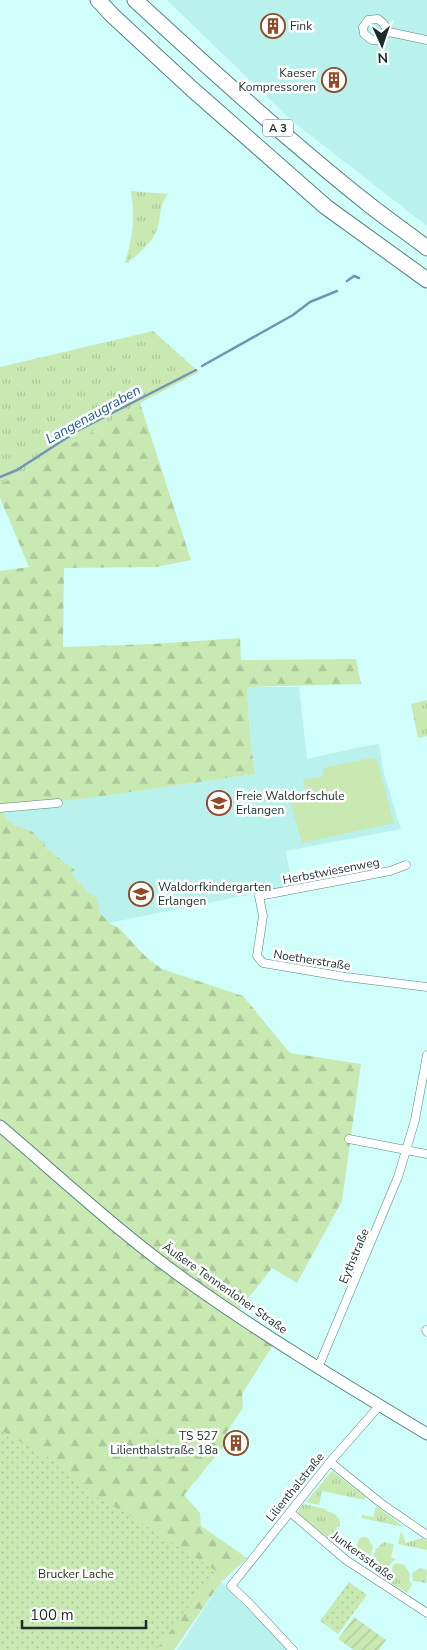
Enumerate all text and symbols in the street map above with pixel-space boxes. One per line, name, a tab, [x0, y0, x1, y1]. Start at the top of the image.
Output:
building icon: Fink	[260, 13, 286, 39]
place label: Fink	[290, 18, 313, 34]
north arrow	[357, 20, 407, 70]
text: N	[377, 48, 388, 67]
place label: Kaeser Kompressoren	[238, 65, 317, 95]
building icon: Kaeser Kompressoren	[321, 67, 347, 93]
road number: A 3	[263, 120, 293, 136]
water label: Langenaugraben	[42, 380, 144, 448]
place label: Freie Waldorfschule Erlangen	[236, 788, 345, 818]
school or university icon: Freie Waldorfschule Erlangen	[206, 790, 232, 816]
street label: Herbstwiesenweg	[281, 854, 381, 888]
place label: Waldorfkindergarten Erlangen	[158, 879, 271, 909]
school or university icon: Waldorfkindergarten Erlangen	[128, 881, 154, 907]
street label: Noetherstraße	[272, 946, 352, 974]
street label: Eythstraße	[335, 1226, 373, 1286]
street label: Äußere Tennenloher Straße	[159, 1239, 291, 1337]
place label: TS 527 Lilienthalstraße 18a	[110, 1428, 218, 1458]
building icon: TS 527 Lilienthalstraße 18a	[223, 1430, 249, 1456]
street label: Lilienthalstraße	[262, 1449, 328, 1525]
street label: Junkersstraße	[328, 1527, 398, 1584]
park label: Brucker Lache	[38, 1566, 114, 1582]
scale bar	[22, 1598, 146, 1630]
text: 100 m	[30, 1605, 74, 1625]

